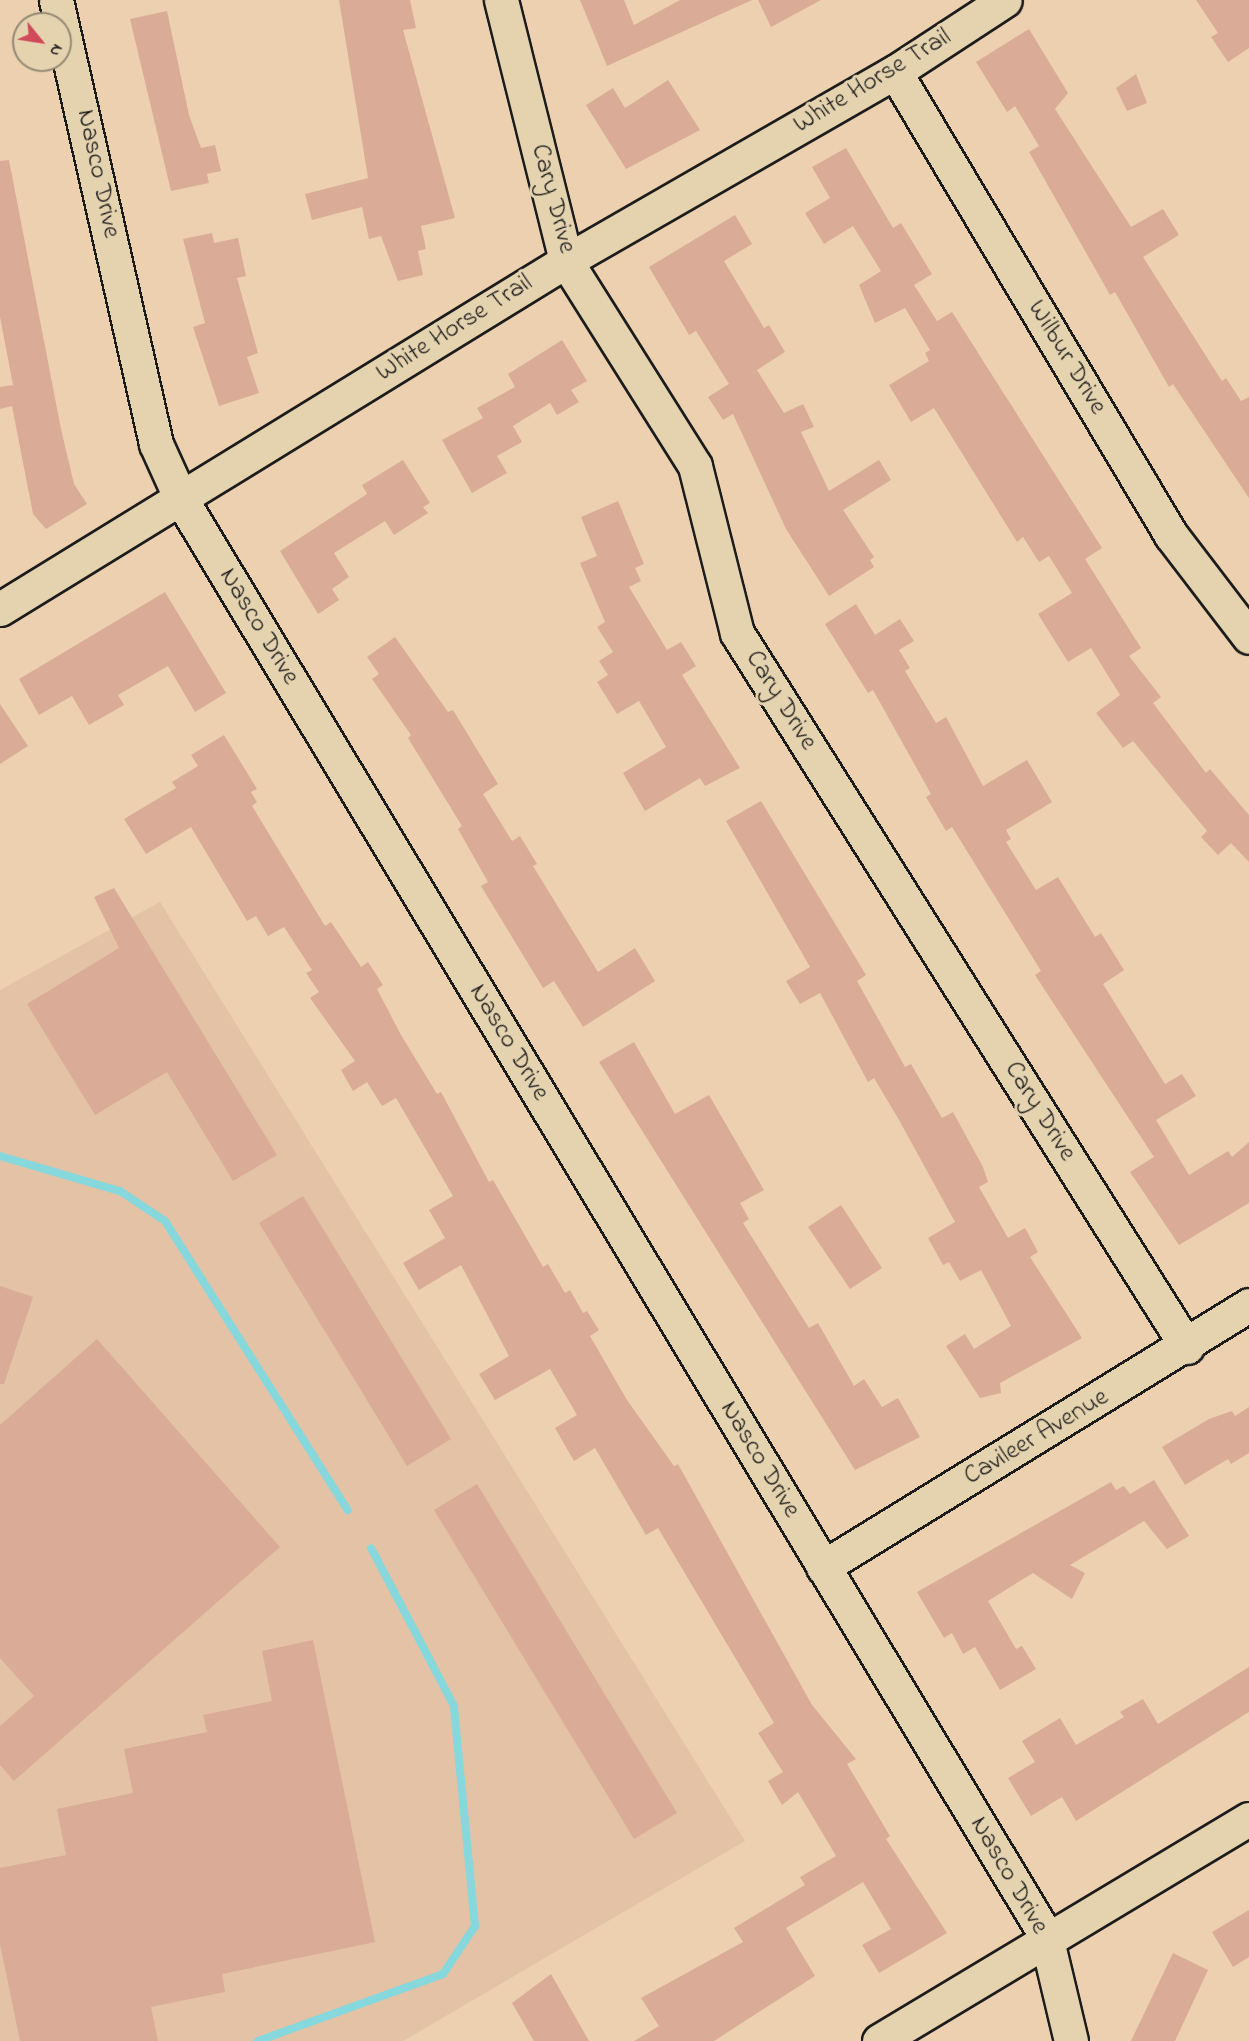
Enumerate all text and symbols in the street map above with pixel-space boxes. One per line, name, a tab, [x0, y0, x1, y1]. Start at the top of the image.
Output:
north arrow	[12, 12, 72, 72]
street label: White Horse Trail	[789, 23, 957, 141]
text: N	[43, 39, 69, 61]
street label: Nasco Drive	[68, 107, 126, 241]
street label: Cary Drive	[522, 141, 582, 257]
street label: White Horse Trail	[371, 269, 539, 389]
street label: Wilbur Drive	[1020, 295, 1112, 421]
street label: Nasco Drive	[211, 563, 305, 691]
street label: Cary Drive	[737, 645, 823, 757]
street label: Nasco Drive	[461, 979, 555, 1107]
street label: Cary Drive	[996, 1056, 1082, 1168]
street label: Cavileer Avenue	[959, 1383, 1115, 1493]
street label: Nasco Drive	[712, 1396, 806, 1524]
street label: Nasco Drive	[962, 1812, 1054, 1940]

